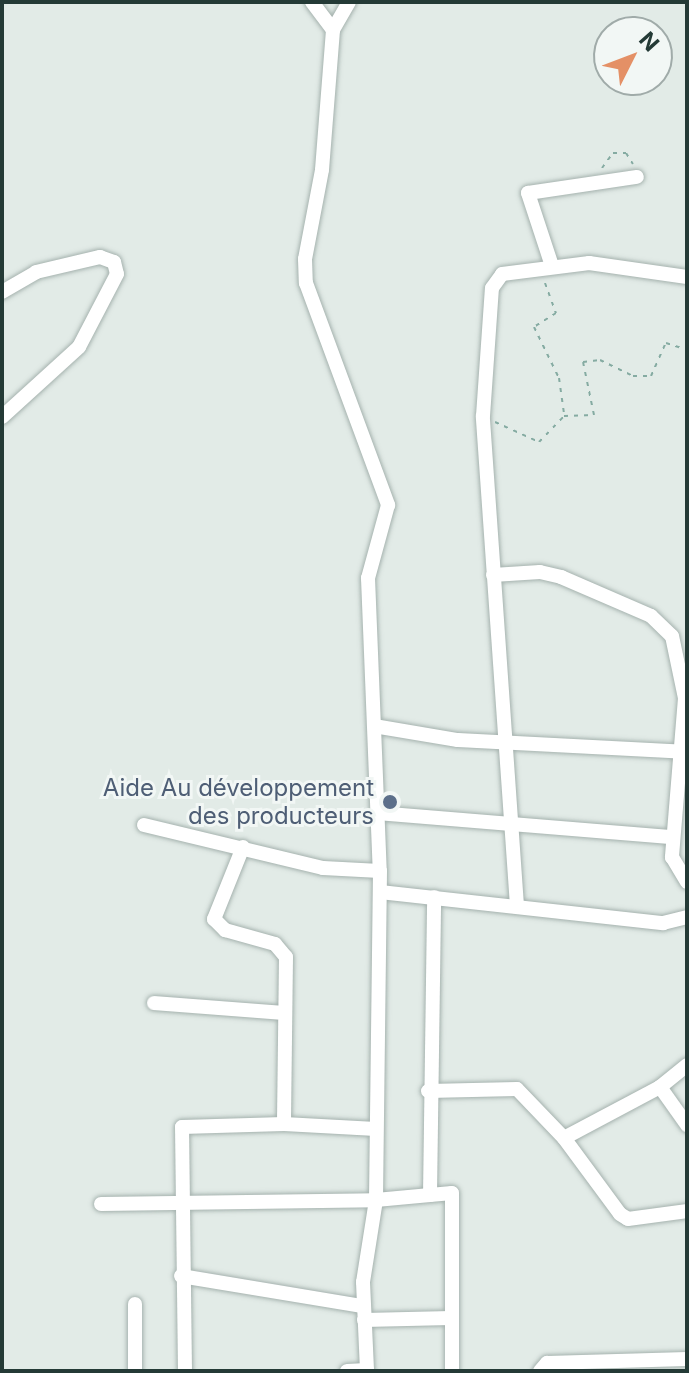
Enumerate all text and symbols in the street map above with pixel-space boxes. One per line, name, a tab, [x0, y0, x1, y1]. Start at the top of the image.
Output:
north arrow	[593, 16, 673, 96]
text: N	[634, 26, 665, 56]
place label: Aide Au développement des producteurs	[103, 774, 374, 830]
marker: Aide Au développement des producteurs	[381, 793, 399, 811]

